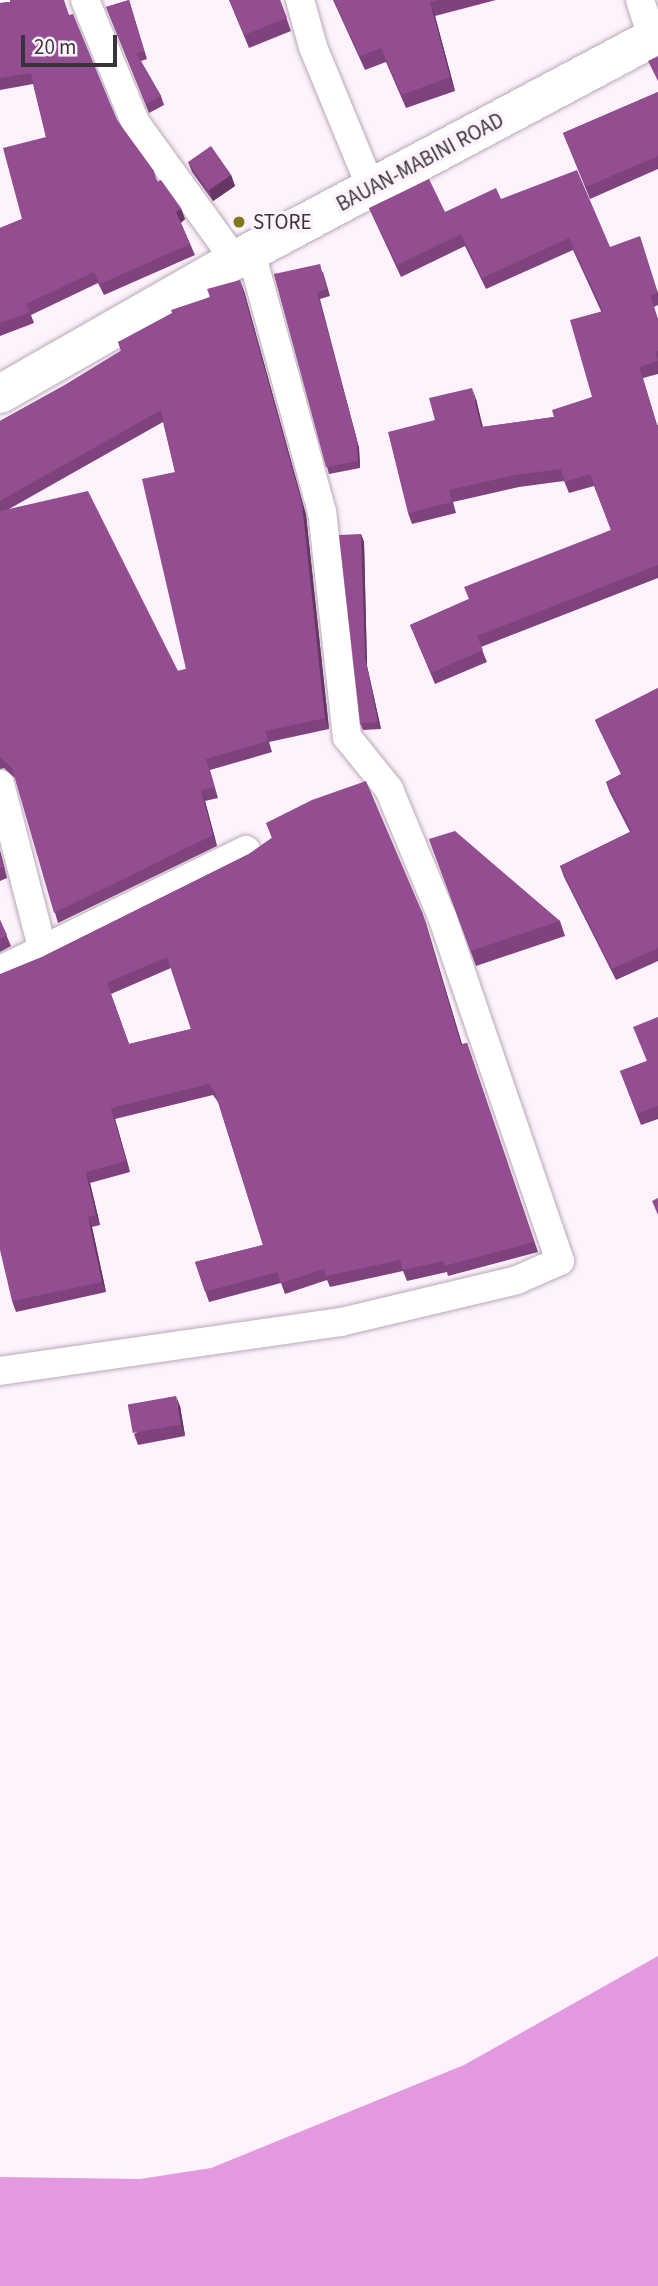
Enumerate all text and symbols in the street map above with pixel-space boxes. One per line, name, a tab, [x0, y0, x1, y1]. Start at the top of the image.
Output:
scale bar	[24, 21, 121, 65]
text: 20 m	[34, 32, 76, 62]
street label: BAUAN-MABINI ROAD	[332, 107, 508, 217]
place label: STORE	[253, 209, 312, 235]
marker: STORE	[231, 214, 247, 230]

